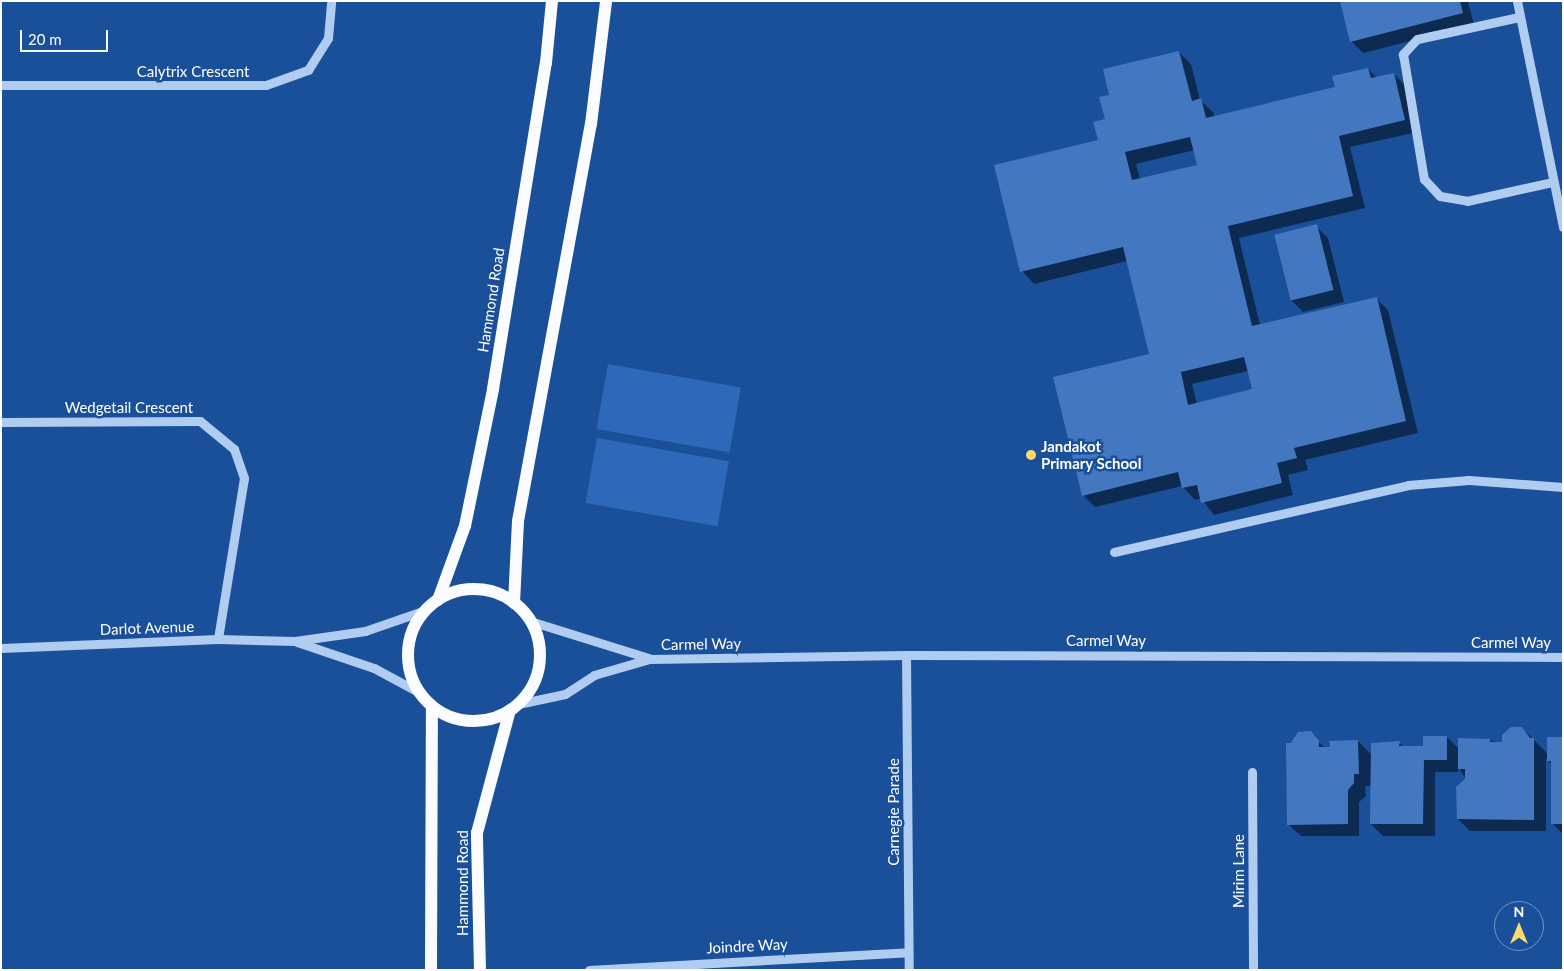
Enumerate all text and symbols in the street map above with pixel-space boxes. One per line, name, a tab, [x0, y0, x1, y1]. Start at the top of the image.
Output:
scale bar	[22, 20, 110, 52]
text: 20 m	[28, 30, 62, 48]
street label: Calytrix Crescent	[137, 63, 249, 81]
street label: Hammond Road	[474, 246, 508, 354]
street label: Wedgetail Crescent	[65, 399, 193, 417]
place label: Jandakot Primary School	[1041, 437, 1142, 472]
marker: Jandakot Primary School	[1025, 449, 1037, 461]
street label: Darlot Avenue	[99, 617, 195, 639]
street label: Carmel Way	[1066, 632, 1146, 650]
street label: Carmel Way	[661, 634, 741, 654]
street label: Carmel Way	[1471, 634, 1551, 652]
street label: Carnegie Parade	[885, 758, 903, 866]
street label: Hammond Road	[454, 830, 472, 936]
street label: Mirim Lane	[1230, 834, 1248, 908]
north arrow	[1494, 901, 1544, 951]
text: N	[1514, 903, 1524, 920]
street label: Joindre Way	[706, 935, 788, 957]

